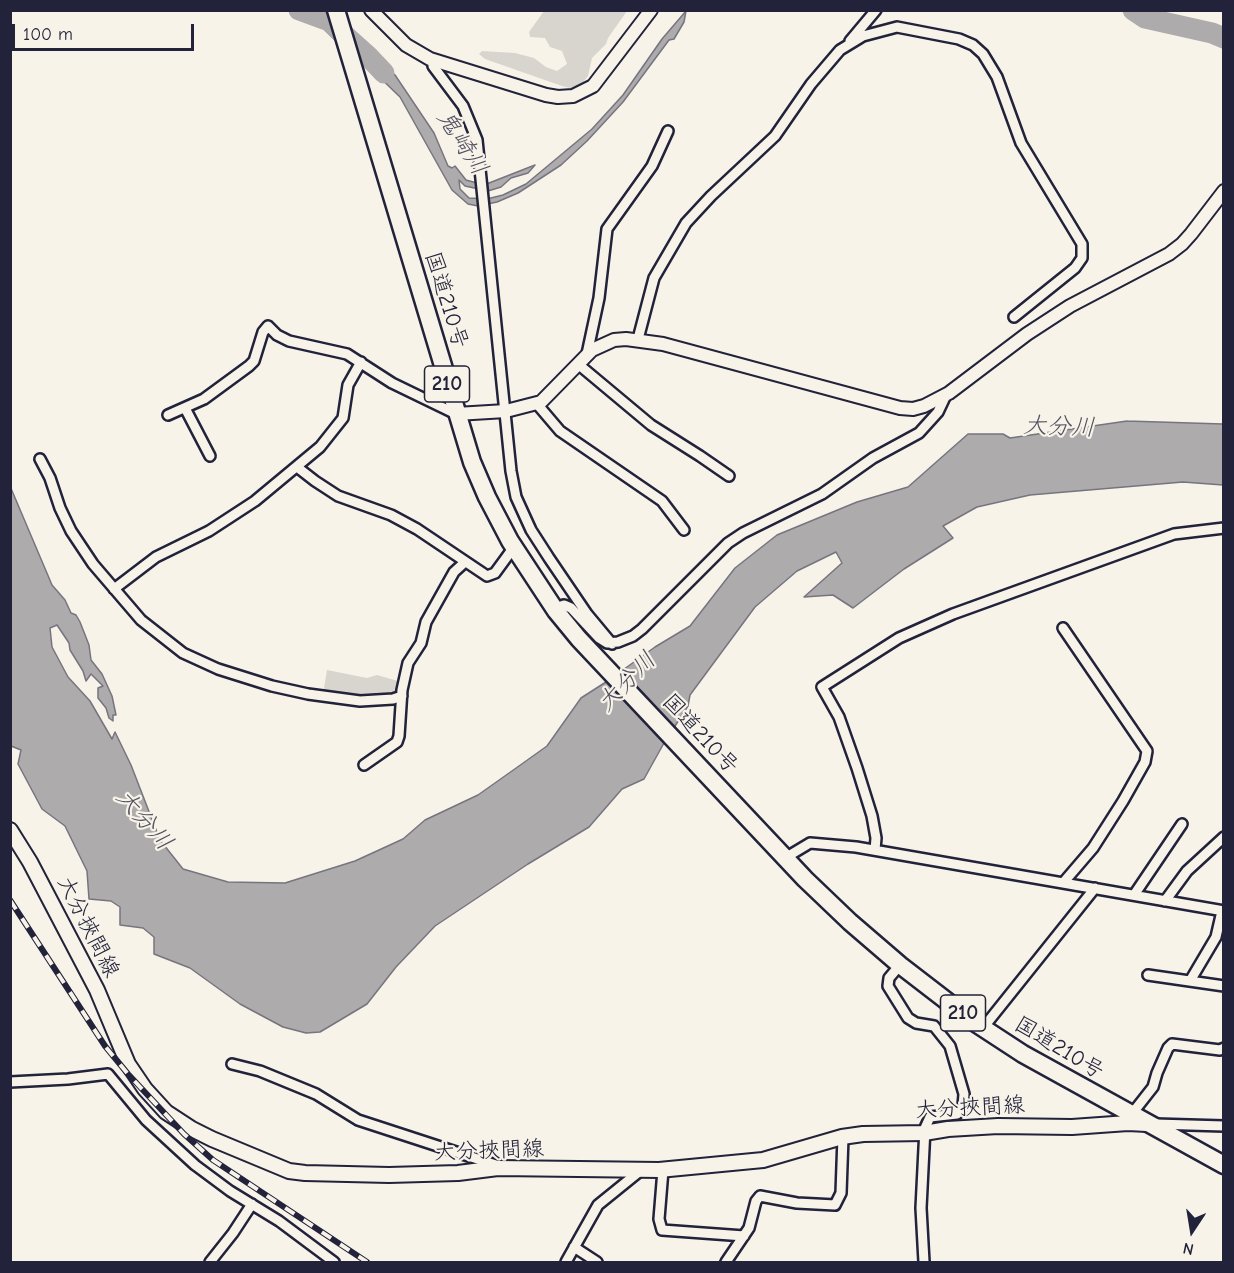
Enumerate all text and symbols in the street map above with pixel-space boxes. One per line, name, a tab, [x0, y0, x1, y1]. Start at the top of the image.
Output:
scale bar	[15, 12, 196, 50]
text: 100 m	[23, 24, 73, 45]
water label: 鬼崎川	[430, 105, 494, 181]
street label: 国道210号	[419, 249, 473, 351]
road number: 210	[424, 366, 470, 402]
water label: 大分川	[1023, 411, 1095, 443]
water label: 大分川	[592, 646, 662, 718]
street label: 国道210号	[656, 689, 744, 779]
water label: 大分川	[110, 783, 178, 857]
street label: 大分挾間線	[51, 872, 125, 982]
road number: 210	[940, 995, 986, 1031]
street label: 国道210号	[1010, 1011, 1108, 1085]
street label: 大分挾間線	[914, 1092, 1026, 1124]
street label: 大分挾間線	[434, 1136, 544, 1166]
north arrow	[1162, 1201, 1222, 1261]
text: N	[1181, 1239, 1195, 1258]

